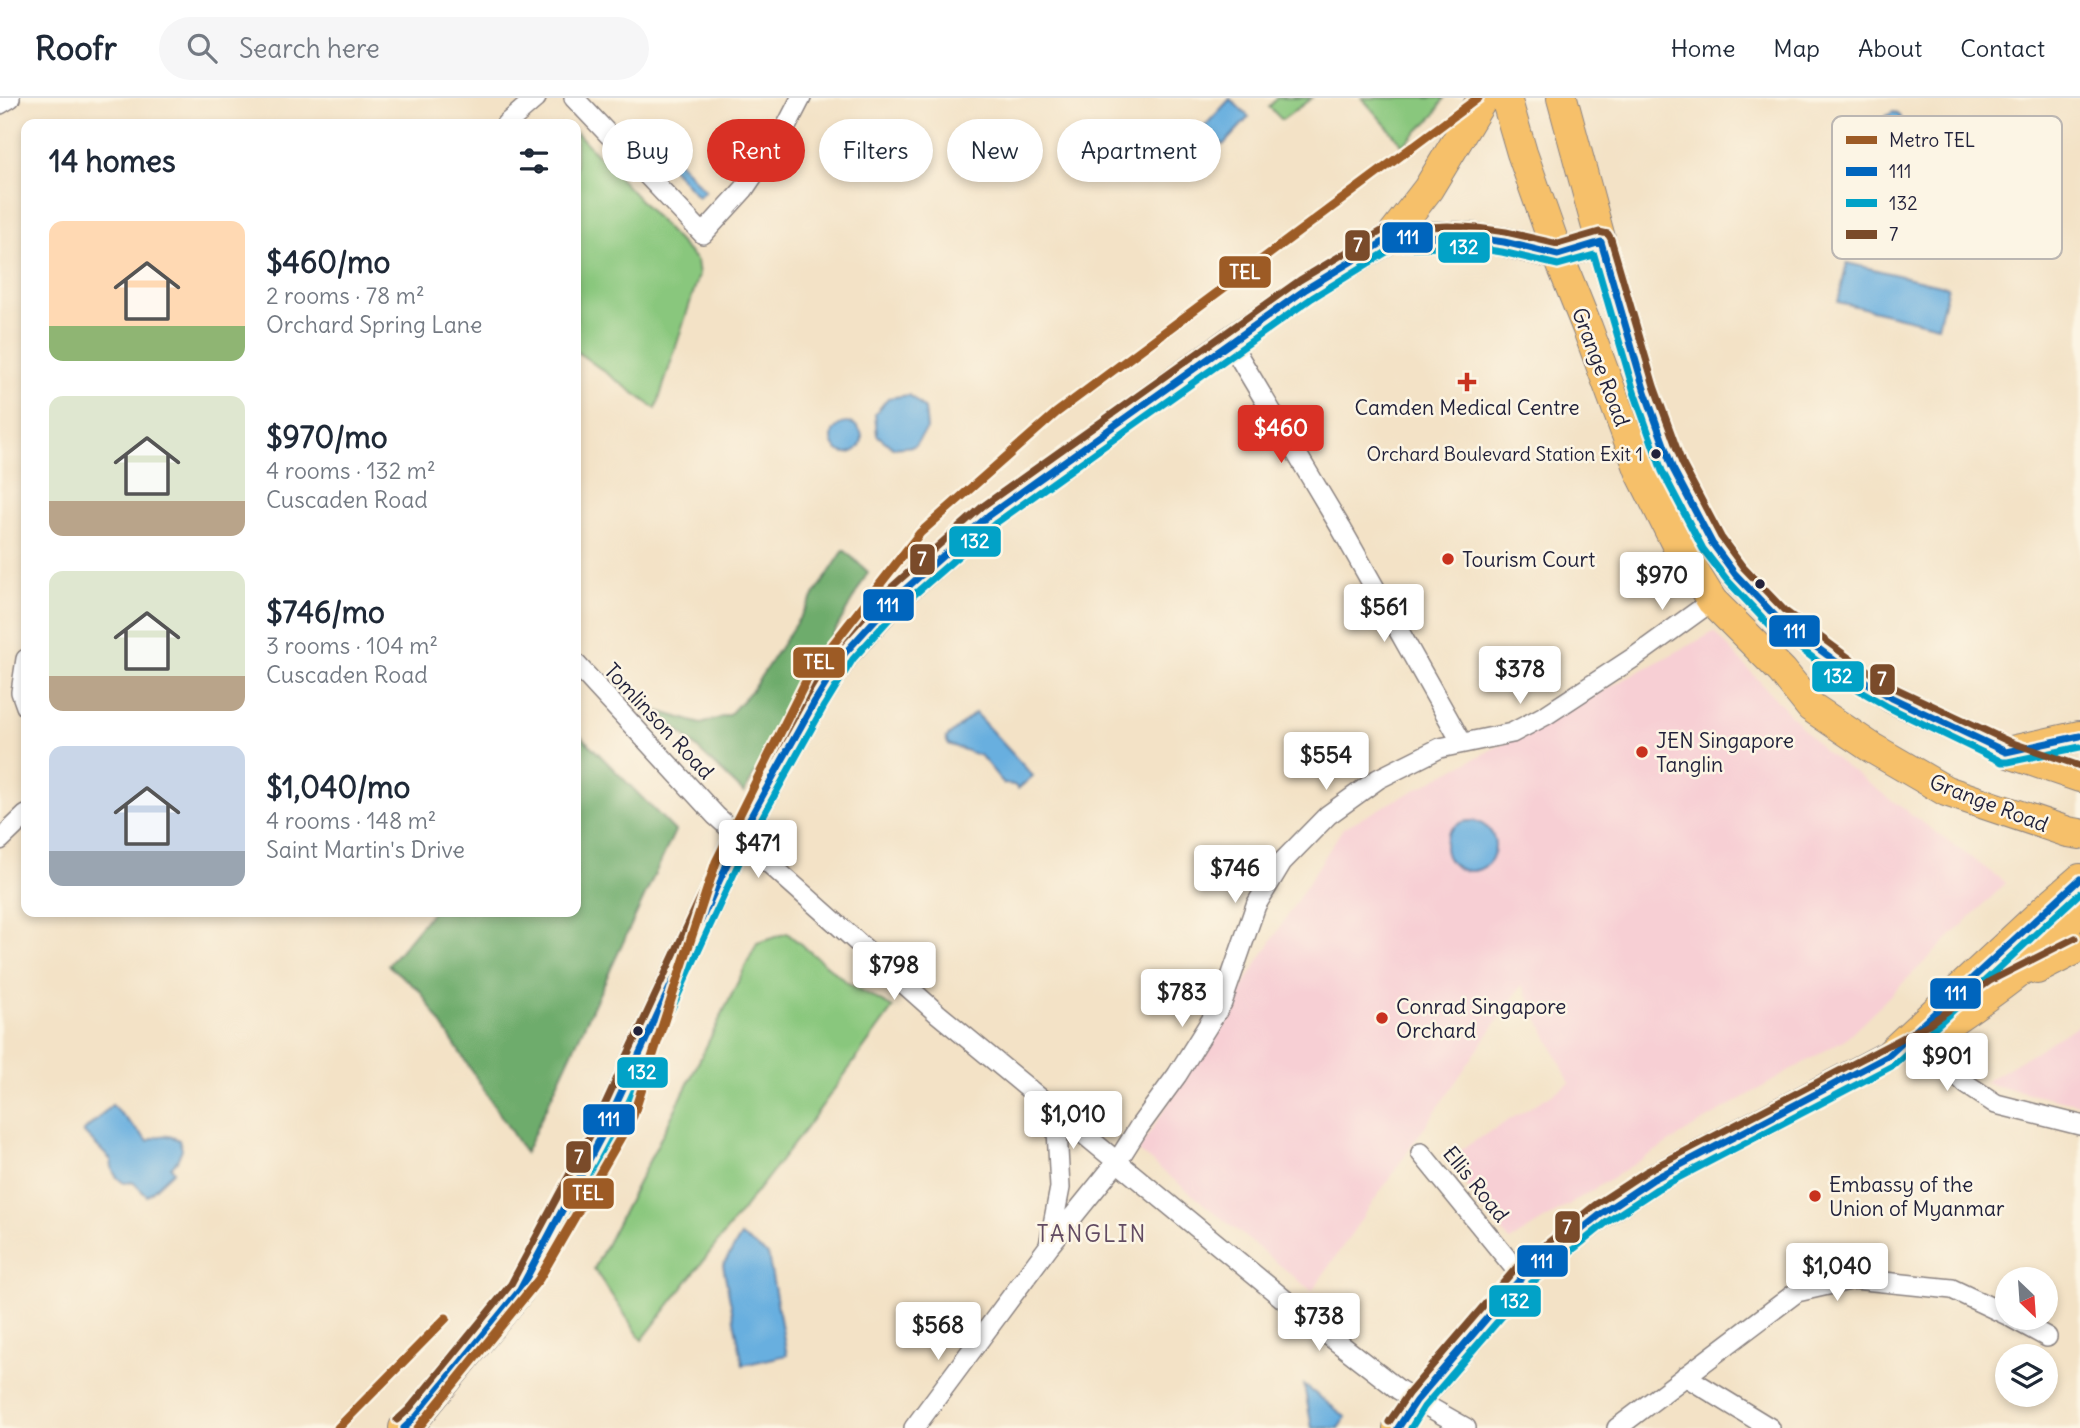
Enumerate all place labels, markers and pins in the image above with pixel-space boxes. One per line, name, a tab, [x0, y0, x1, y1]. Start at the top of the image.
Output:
marker: Camden Medical Centre	[1457, 372, 1477, 392]
place label: Camden Medical Centre	[1354, 394, 1580, 421]
pin: $460	[1240, 406, 1322, 465]
place label: Orchard Boulevard Station Exit 1	[1367, 442, 1643, 466]
marker: Orchard Boulevard Station Exit 1	[1649, 447, 1663, 461]
place label: Tourism Court	[1462, 546, 1595, 573]
marker: Tourism Court	[1440, 551, 1456, 567]
pin: $970	[1621, 552, 1703, 612]
unlabelled marker	[1753, 577, 1767, 591]
pin: $561	[1343, 584, 1425, 644]
pin: $378	[1479, 646, 1561, 706]
place label: JEN Singapore Tanglin	[1656, 727, 1794, 778]
pin: $554	[1285, 732, 1367, 792]
marker: JEN Singapore Tanglin	[1634, 744, 1650, 760]
pin: $471	[717, 820, 799, 880]
pin: $746	[1194, 846, 1276, 905]
pin: $798	[853, 942, 935, 1002]
pin: $783	[1141, 970, 1223, 1029]
place label: Conrad Singapore Orchard	[1396, 993, 1566, 1044]
marker: Conrad Singapore Orchard	[1374, 1010, 1390, 1026]
unlabelled marker	[631, 1024, 645, 1038]
pin: $901	[1906, 1034, 1988, 1093]
pin: $1,010	[1016, 1091, 1130, 1151]
place label: Embassy of the Union of Myanmar	[1829, 1171, 2005, 1222]
marker: Embassy of the Union of Myanmar	[1807, 1188, 1823, 1204]
pin: $1,040	[1780, 1244, 1894, 1303]
pin: $738	[1278, 1294, 1360, 1353]
pin: $568	[897, 1302, 979, 1362]

